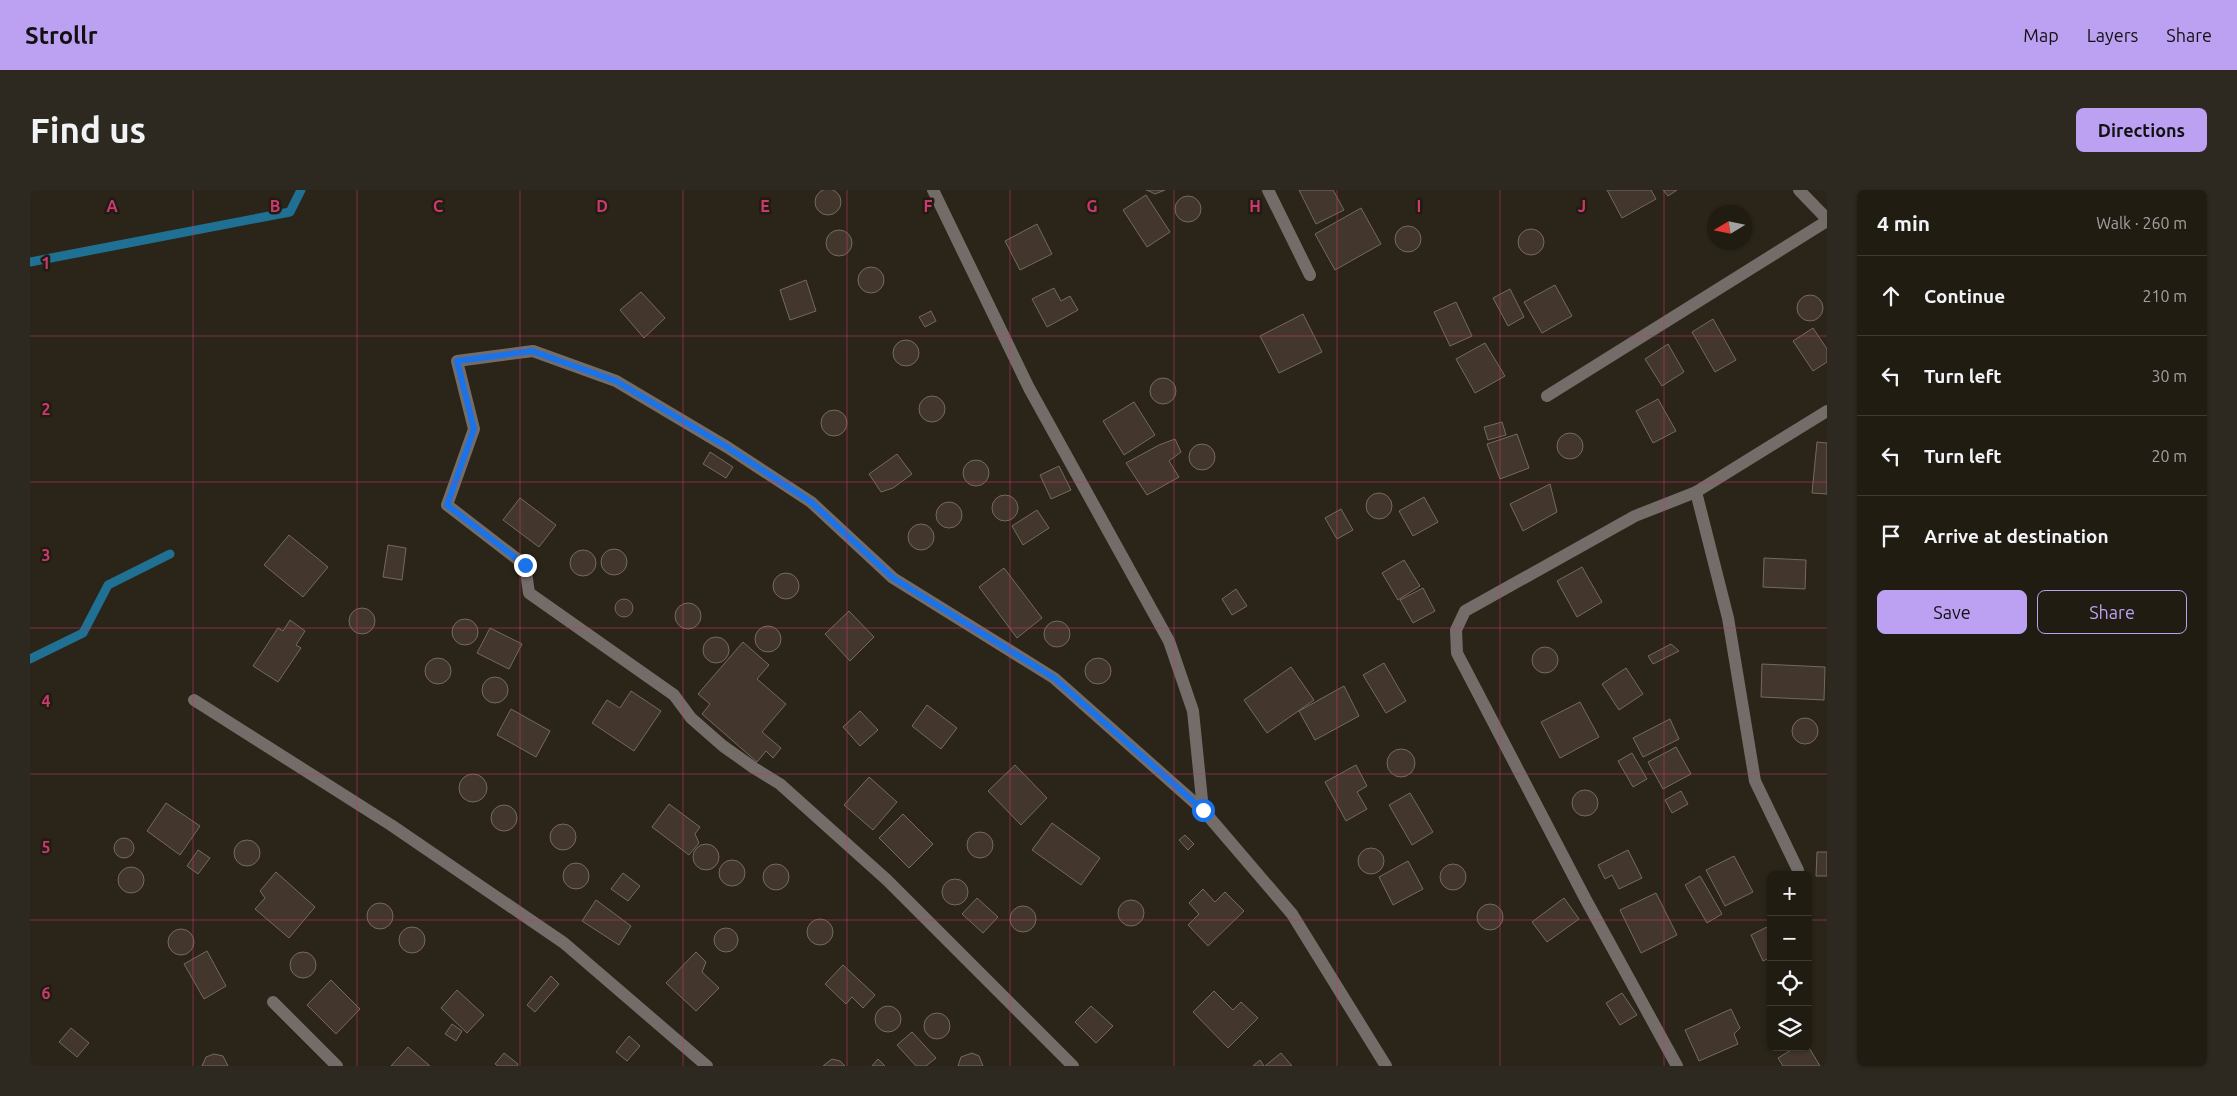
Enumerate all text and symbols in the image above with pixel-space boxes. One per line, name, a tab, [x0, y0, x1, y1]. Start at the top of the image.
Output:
text: Strollr	[25, 22, 98, 49]
text: Map	[2023, 25, 2059, 45]
text: Layers	[2087, 25, 2138, 45]
text: Share	[2166, 25, 2212, 45]
button: Directions	[2076, 108, 2207, 152]
text: Find us	[30, 110, 146, 150]
text: A	[106, 197, 118, 215]
text: B	[270, 197, 280, 215]
text: C	[433, 197, 443, 215]
text: D	[596, 197, 608, 215]
text: E	[760, 197, 770, 215]
text: F	[924, 197, 933, 215]
text: G	[1086, 197, 1098, 215]
text: H	[1249, 197, 1261, 215]
text: I	[1417, 197, 1421, 215]
text: J	[1578, 197, 1586, 215]
north arrow	[1707, 205, 1752, 250]
text: 4 min	[1877, 211, 1930, 235]
text: Walk · 260 m	[2096, 214, 2187, 232]
text: 1	[41, 254, 51, 272]
icon: ahead	[1877, 282, 1905, 310]
text: Continue	[1924, 285, 2005, 307]
text: 210 m	[2142, 287, 2187, 305]
icon: left	[1877, 362, 1905, 390]
text: Turn left	[1924, 365, 2002, 387]
text: 30 m	[2151, 367, 2187, 385]
text: 2	[41, 400, 51, 418]
icon: left	[1877, 442, 1905, 470]
text: Turn left	[1924, 445, 2002, 467]
text: 20 m	[2151, 447, 2187, 465]
icon: arrive	[1877, 522, 1905, 550]
text: Arrive at destination	[1924, 525, 2109, 547]
text: 3	[41, 546, 51, 564]
route end	[514, 554, 537, 577]
button: Save	[1877, 590, 2027, 634]
button: Share	[2037, 590, 2187, 634]
text: 4	[41, 692, 51, 710]
route start	[1192, 799, 1215, 822]
text: 5	[41, 838, 51, 856]
map controls	[1767, 871, 1812, 1051]
button: +	[1767, 871, 1812, 916]
button: −	[1767, 916, 1812, 961]
button: locate	[1767, 961, 1812, 1006]
text: 6	[41, 984, 51, 1002]
button: layers	[1767, 1006, 1812, 1051]

